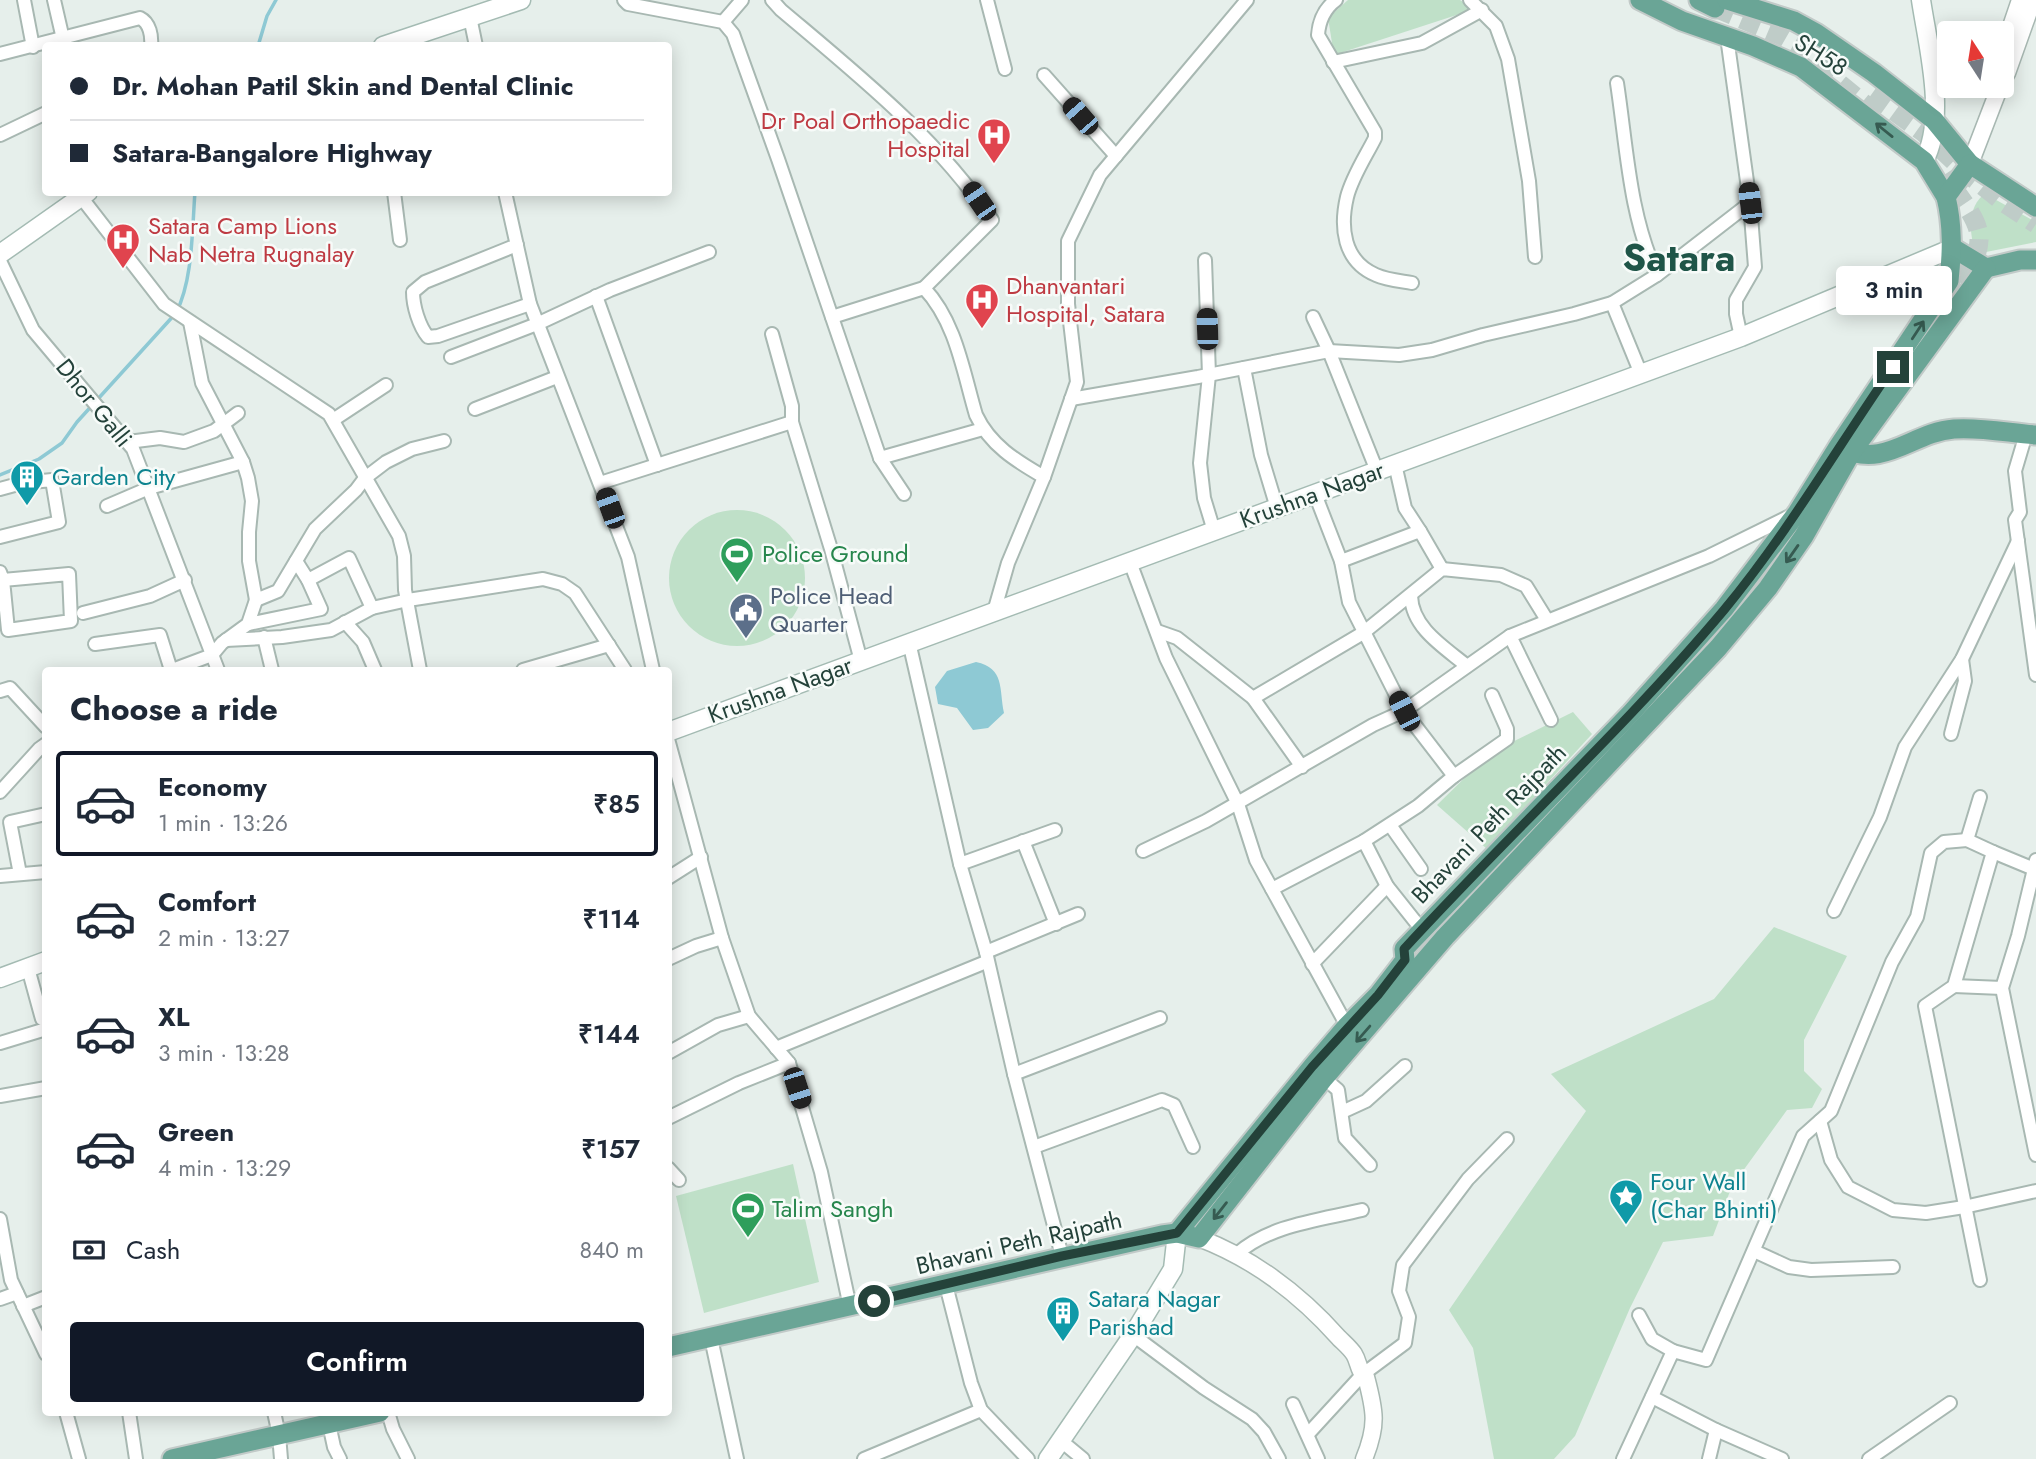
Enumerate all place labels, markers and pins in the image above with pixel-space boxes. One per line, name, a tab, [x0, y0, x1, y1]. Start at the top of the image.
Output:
place label: Dr Poal Orthopaedic Hospital	[761, 103, 970, 166]
hospital icon: Dr Poal Orthopaedic Hospital	[975, 116, 1013, 165]
place label: Satara Camp Lions Nab Netra Rugnalay	[148, 208, 355, 271]
hospital icon: Satara Camp Lions Nab Netra Rugnalay	[104, 221, 142, 270]
place label: Dhanvantari Hospital, Satara	[1006, 268, 1165, 331]
hospital icon: Dhanvantari Hospital, Satara	[963, 281, 1001, 330]
building icon: Garden City	[8, 458, 46, 507]
place label: Garden City	[52, 459, 176, 494]
sports icon: Police Ground	[718, 535, 756, 584]
place label: Police Ground	[762, 536, 909, 571]
place label: Police Head Quarter	[770, 578, 893, 641]
public building icon: Police Head Quarter	[727, 591, 765, 640]
place label: Four Wall (Char Bhinti)	[1650, 1164, 1778, 1227]
place icon: Four Wall (Char Bhinti)	[1607, 1177, 1645, 1226]
sports icon: Talim Sangh	[729, 1190, 767, 1239]
place label: Talim Sangh	[772, 1191, 894, 1226]
place label: Satara Nagar Parishad	[1088, 1281, 1221, 1344]
building icon: Satara Nagar Parishad	[1044, 1294, 1082, 1343]

